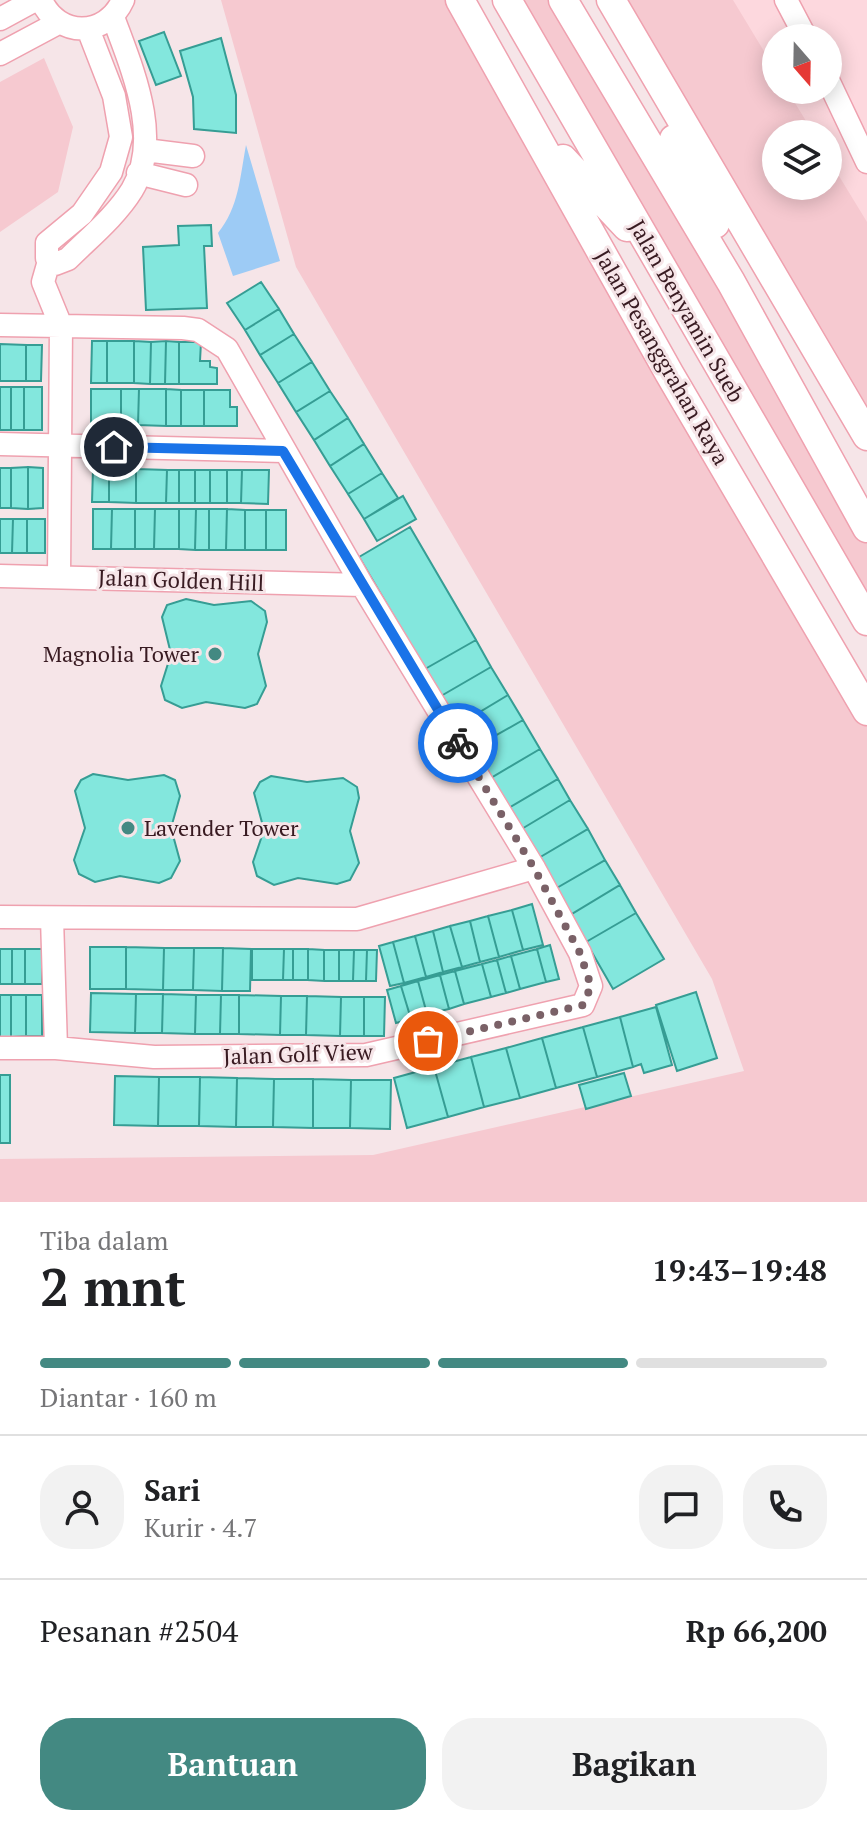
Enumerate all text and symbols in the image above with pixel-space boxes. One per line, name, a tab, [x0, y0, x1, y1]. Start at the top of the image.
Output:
north arrow	[762, 24, 842, 104]
map controls	[762, 24, 842, 200]
button: layers	[762, 120, 842, 200]
street label: Jalan Benyamin Sueb	[623, 214, 752, 407]
street label: Jalan Pesanggrahan Raya	[589, 244, 736, 470]
pin	[80, 413, 148, 481]
icon: home	[92, 425, 136, 469]
street label: Jalan Golden Hill	[97, 562, 265, 597]
place label: Magnolia Tower	[43, 639, 200, 668]
marker: Magnolia Tower	[206, 645, 224, 663]
courier	[418, 703, 498, 783]
icon: bike	[436, 721, 480, 765]
place label: Lavender Tower	[144, 813, 299, 842]
marker: Lavender Tower	[119, 819, 137, 837]
pin	[394, 1007, 462, 1075]
icon: bag	[406, 1019, 450, 1063]
street label: Jalan Golf View	[223, 1036, 374, 1071]
text: Tiba dalam	[40, 1223, 169, 1257]
text: 19:43–19:48	[652, 1250, 827, 1290]
text: 2 mnt	[40, 1252, 186, 1321]
text: Diantar · 160 m	[40, 1380, 217, 1414]
button: person	[40, 1465, 124, 1549]
button: chat	[639, 1465, 723, 1549]
button: phone	[743, 1465, 827, 1549]
text: Sari	[144, 1470, 200, 1510]
text: Kurir · 4.7	[144, 1510, 257, 1544]
text: Pesanan #2504	[40, 1611, 238, 1651]
text: Rp 66,200	[686, 1611, 827, 1651]
button: Bantuan	[40, 1718, 426, 1810]
button: Bagikan	[442, 1718, 827, 1810]

